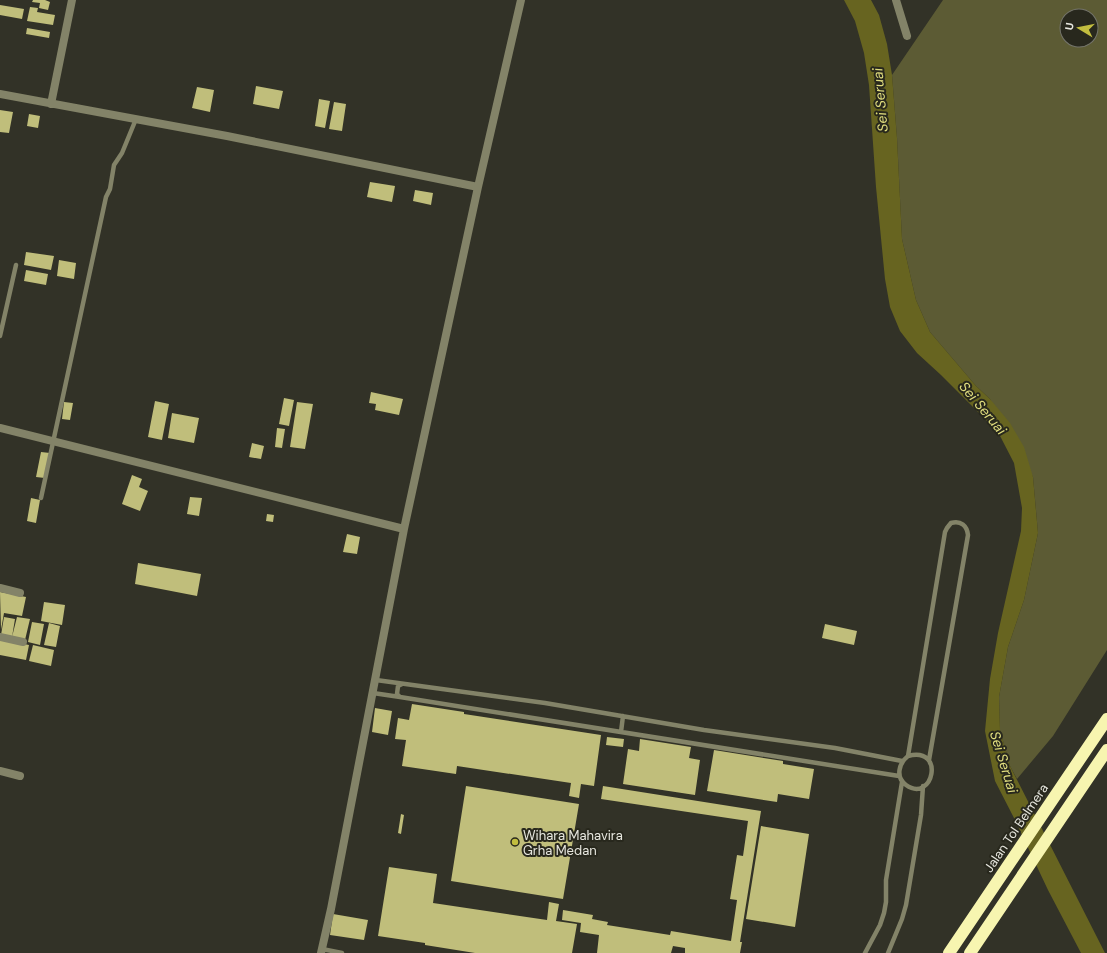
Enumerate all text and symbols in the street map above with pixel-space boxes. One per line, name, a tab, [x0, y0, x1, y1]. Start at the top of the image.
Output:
north arrow	[1059, 8, 1099, 48]
text: U	[1062, 21, 1077, 31]
water label: Sei Seruai	[868, 67, 892, 133]
water label: Sei Seruai	[956, 378, 1011, 439]
water label: Sei Seruai	[986, 729, 1022, 796]
street label: Jalan Tol Belmera	[980, 780, 1052, 876]
place label: Wihara Mahavira Grha Medan	[523, 827, 623, 859]
marker: Wihara Mahavira Grha Medan	[510, 837, 520, 847]

